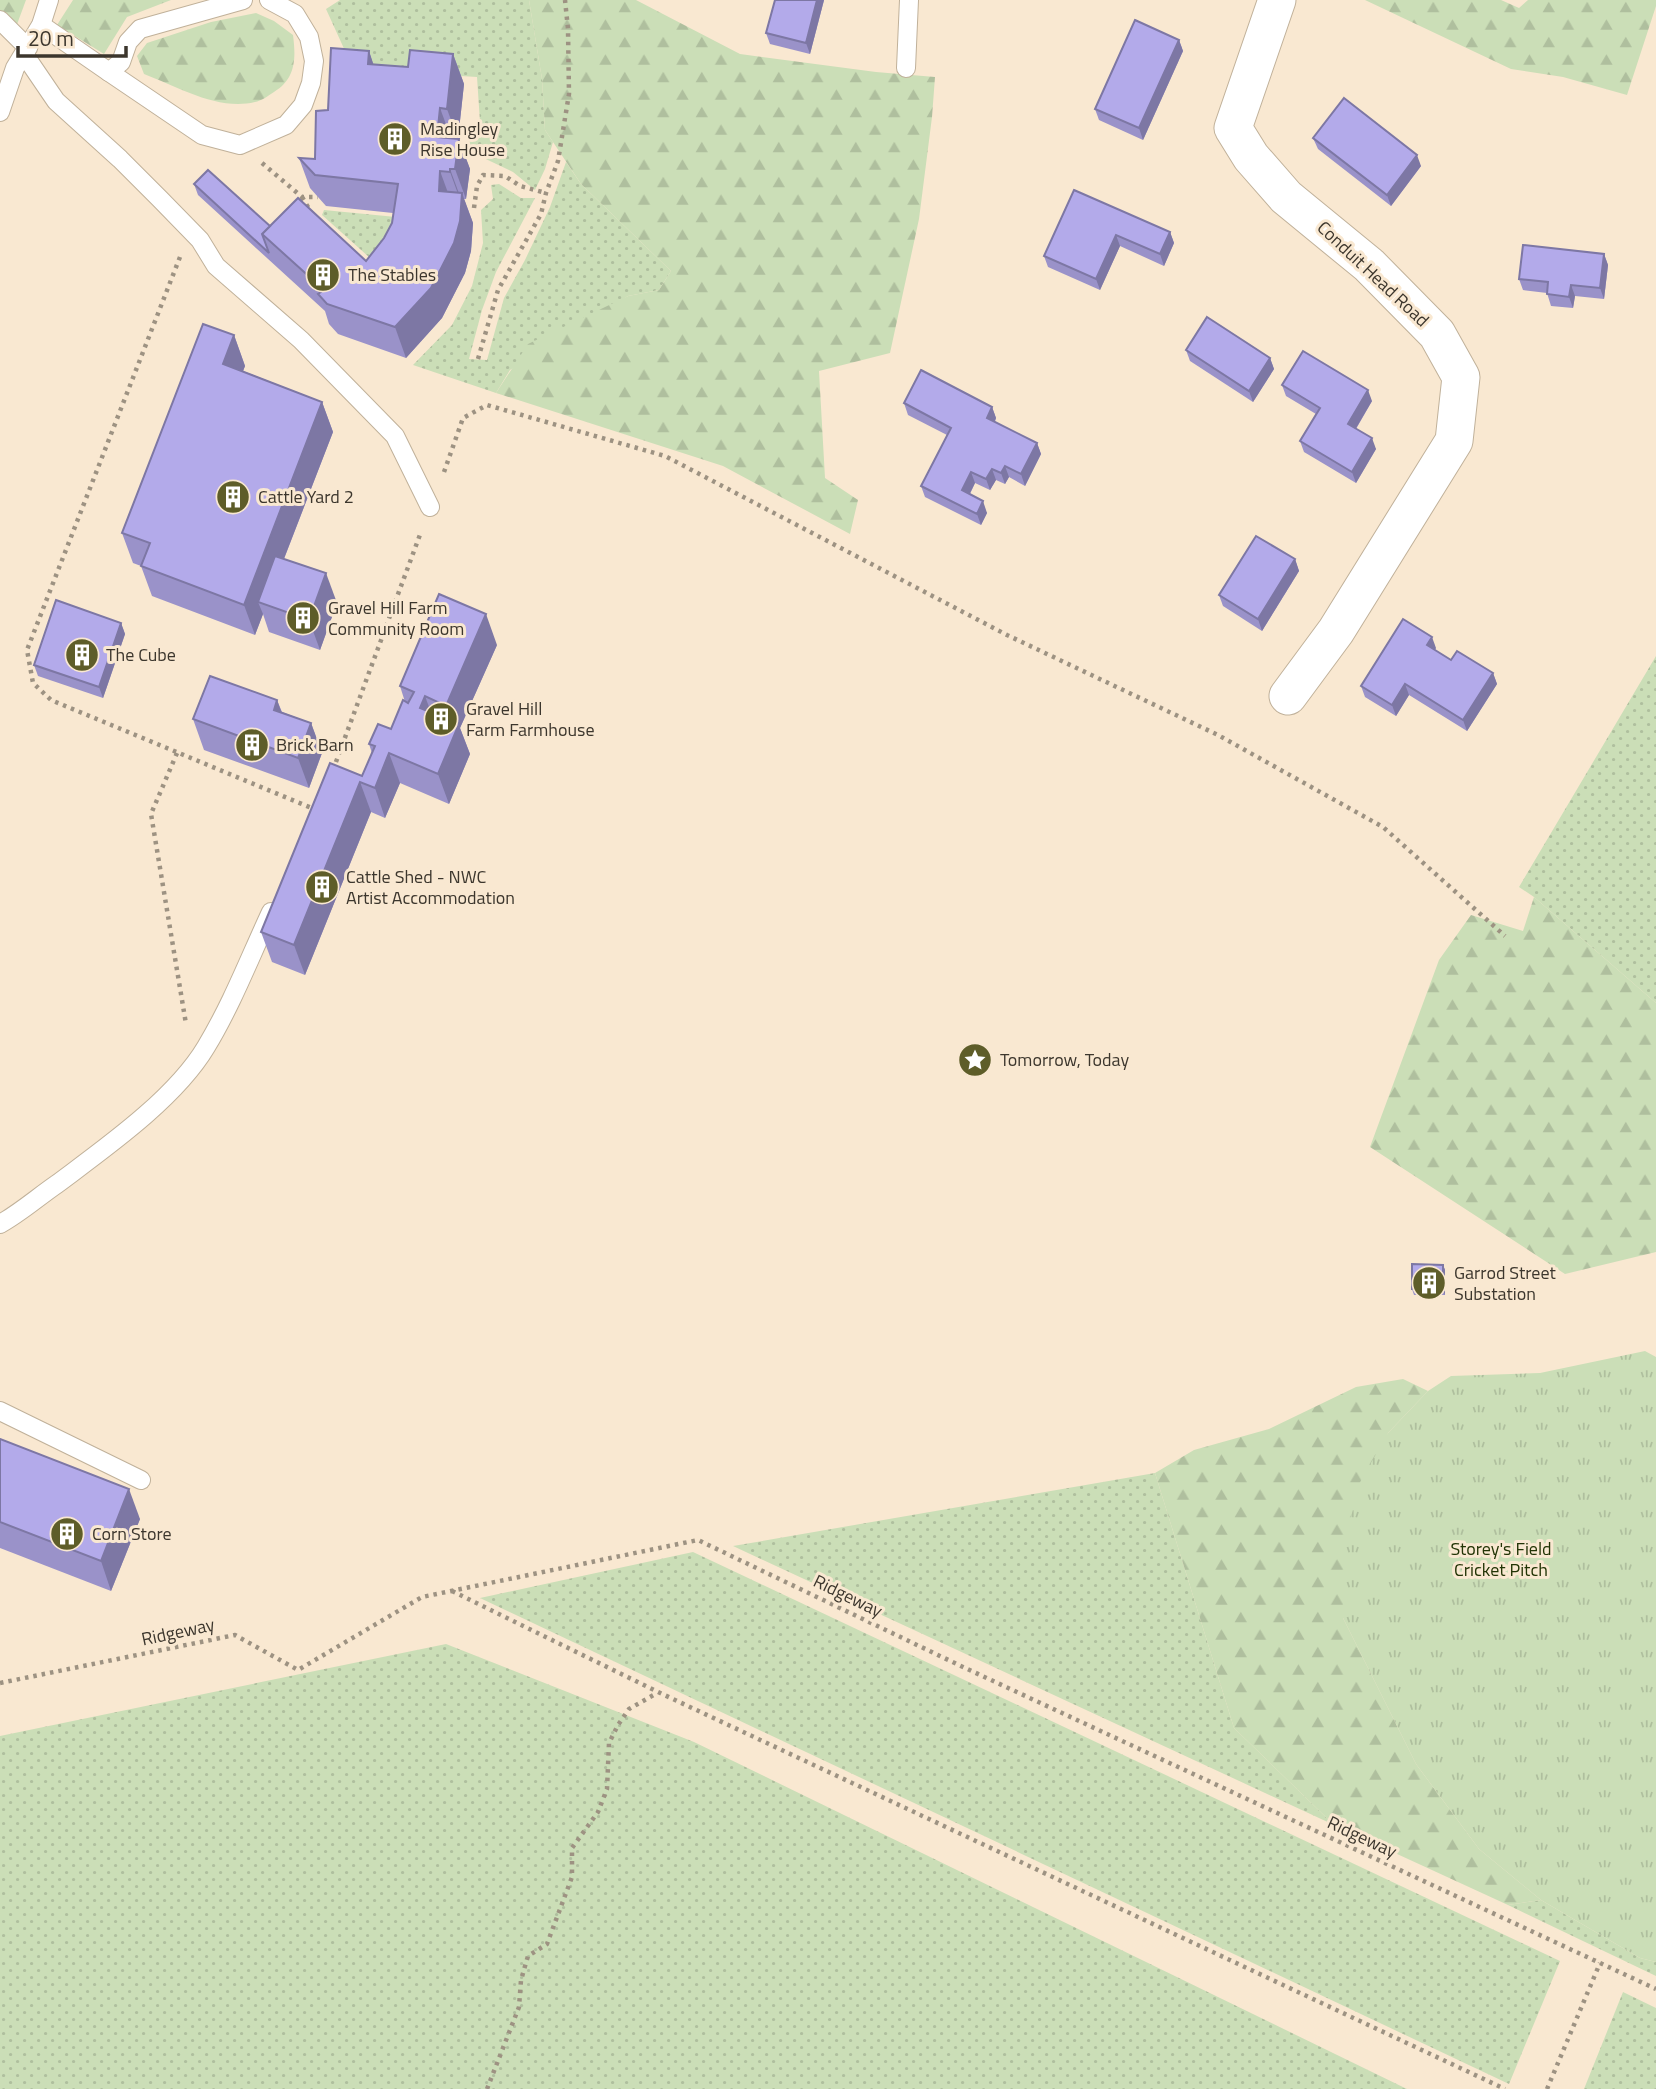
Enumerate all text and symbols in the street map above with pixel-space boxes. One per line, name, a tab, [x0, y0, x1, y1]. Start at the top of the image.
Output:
scale bar	[18, 14, 126, 58]
text: 20 m	[28, 22, 74, 54]
place label: Madingley Rise House	[420, 115, 505, 163]
building icon: Madingley Rise House	[376, 120, 414, 158]
street label: Conduit Head Road	[1311, 214, 1435, 333]
building icon: The Stables	[304, 256, 342, 294]
place label: The Stables	[348, 261, 436, 288]
building icon: Cattle Yard 2	[214, 478, 252, 516]
place label: Cattle Yard 2	[258, 483, 354, 510]
place label: Gravel Hill Farm Community Room	[328, 594, 464, 642]
building icon: Gravel Hill Farm Community Room	[284, 599, 322, 637]
building icon: The Cube	[63, 636, 101, 674]
place label: The Cube	[106, 641, 176, 668]
place label: Gravel Hill Farm Farmhouse	[466, 695, 594, 743]
building icon: Gravel Hill Farm Farmhouse	[422, 700, 460, 738]
building icon: Brick Barn	[233, 726, 271, 764]
place label: Brick Barn	[276, 731, 354, 758]
place label: Cattle Shed - NWC Artist Accommodation	[346, 863, 515, 911]
building icon: Cattle Shed - NWC Artist Accommodation	[303, 868, 341, 906]
place icon: Tomorrow, Today	[956, 1041, 994, 1079]
place label: Tomorrow, Today	[1000, 1046, 1130, 1073]
place label: Garrod Street Substation	[1454, 1259, 1556, 1307]
building icon: Garrod Street Substation	[1410, 1264, 1448, 1302]
building icon: Corn Store	[48, 1515, 86, 1553]
place label: Corn Store	[92, 1520, 172, 1547]
park label: Storey's Field Cricket Pitch	[1450, 1535, 1552, 1583]
street label: Ridgeway	[809, 1567, 888, 1624]
street label: Ridgeway	[139, 1611, 217, 1652]
street label: Ridgeway	[1323, 1809, 1402, 1865]

